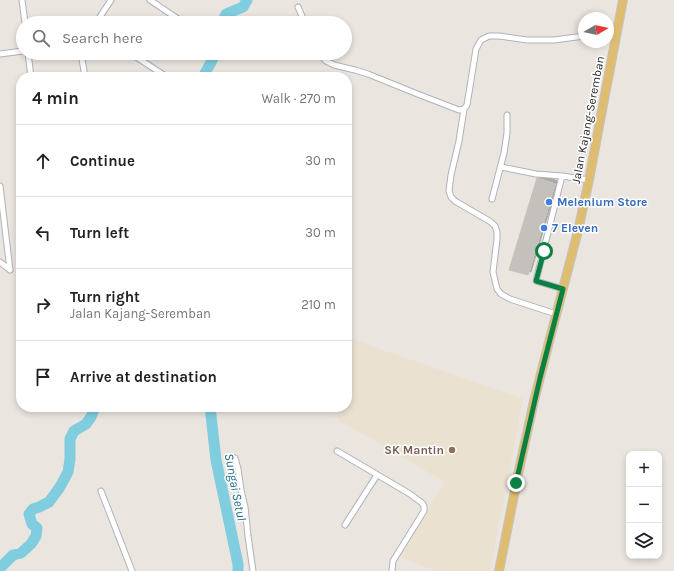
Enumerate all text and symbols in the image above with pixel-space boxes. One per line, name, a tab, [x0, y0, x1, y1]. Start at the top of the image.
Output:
north arrow	[578, 12, 614, 48]
search box	[16, 16, 352, 60]
icon: search	[30, 27, 52, 49]
text: Search here	[62, 29, 143, 47]
street label: Jalan Kajang-Seremban	[569, 55, 607, 185]
text: 4 min	[32, 88, 79, 108]
text: Walk · 270 m	[262, 91, 336, 106]
icon: ahead	[32, 150, 54, 172]
text: Continue	[70, 152, 135, 170]
text: 30 m	[305, 153, 336, 168]
place label: Melenium Store	[557, 195, 647, 209]
marker: Melenium Store	[544, 197, 554, 207]
place label: 7 Eleven	[552, 221, 598, 235]
icon: left	[32, 222, 54, 244]
marker: 7 Eleven	[539, 223, 549, 233]
text: Turn left	[70, 224, 129, 242]
text: 30 m	[305, 225, 336, 240]
route start	[535, 242, 553, 260]
text: Turn right	[70, 288, 140, 306]
icon: right	[32, 294, 54, 316]
text: 210 m	[301, 297, 336, 312]
text: Jalan Kajang-Seremban	[70, 306, 211, 321]
icon: arrive	[32, 366, 54, 388]
text: Arrive at destination	[70, 368, 217, 386]
place label: SK Mantin	[384, 443, 444, 457]
marker: SK Mantin	[447, 445, 457, 455]
map controls	[626, 451, 662, 559]
button: +	[626, 451, 662, 487]
water label: Sungai Setul	[222, 452, 249, 522]
route end	[507, 474, 525, 492]
button: −	[626, 487, 662, 523]
button: layers	[626, 523, 662, 559]

